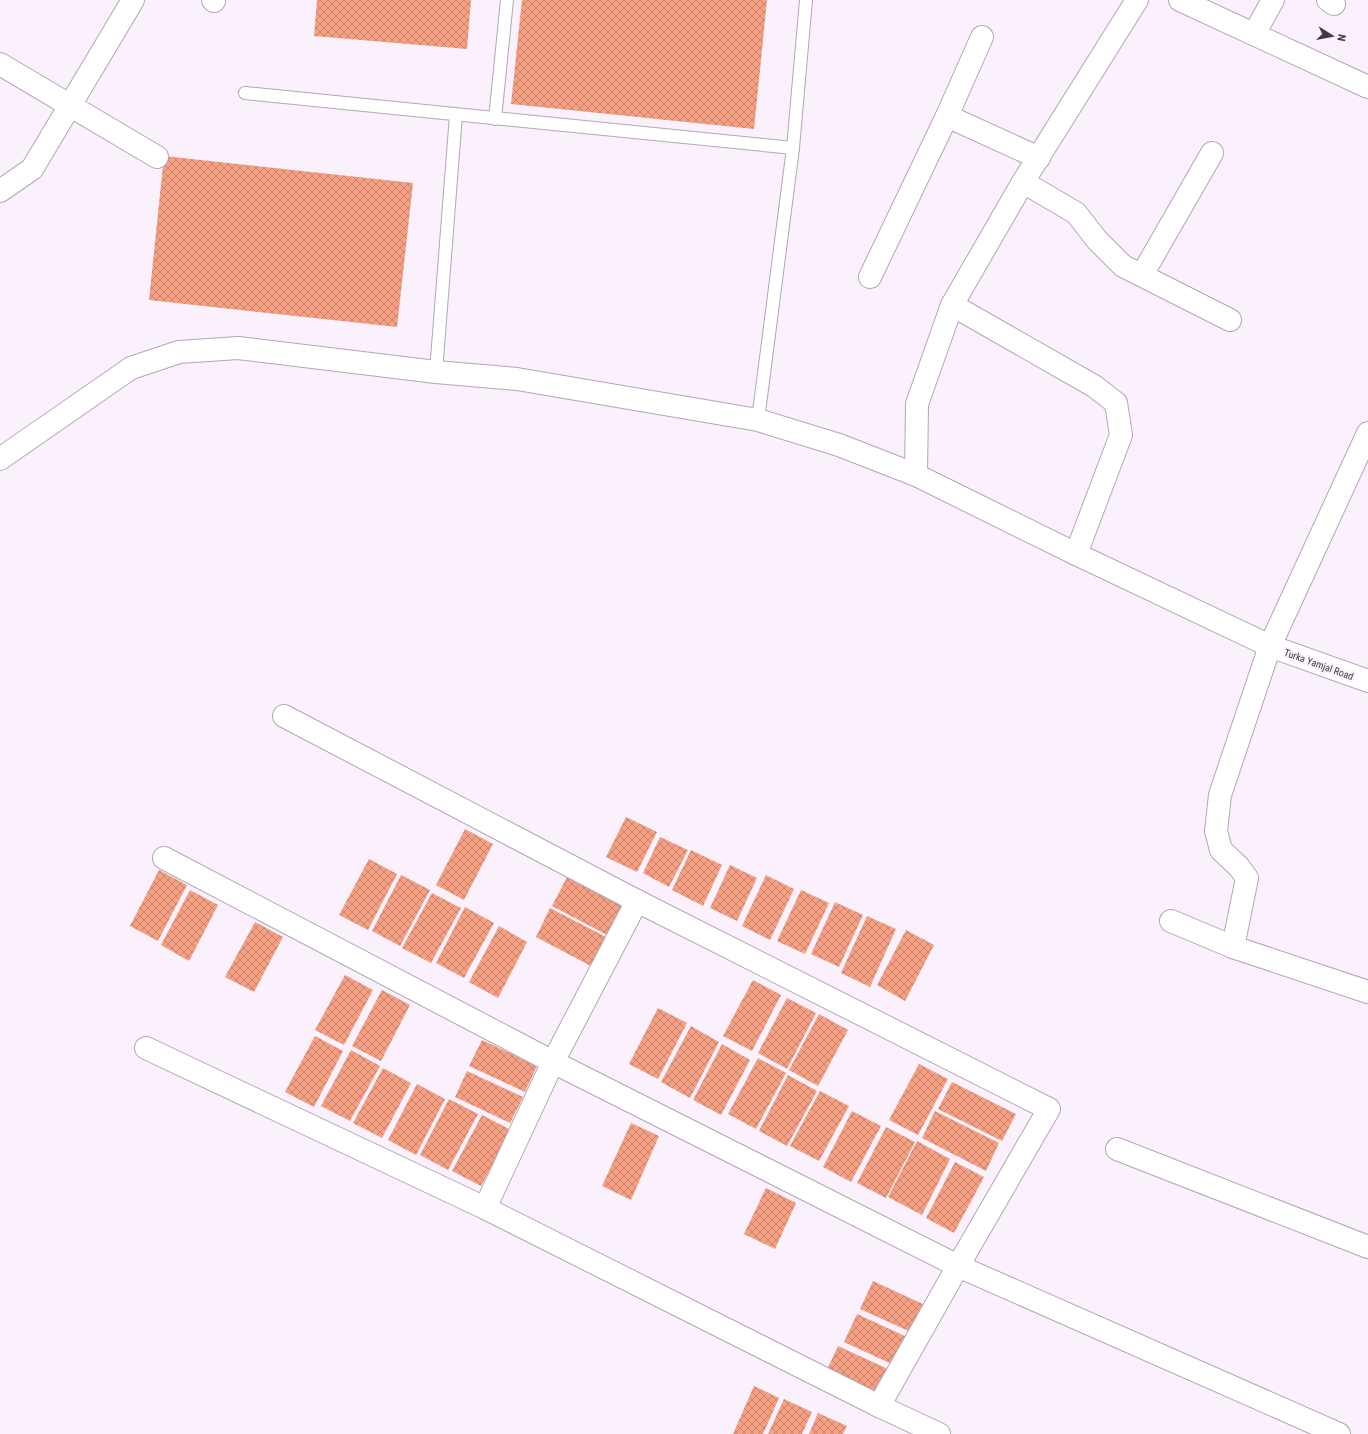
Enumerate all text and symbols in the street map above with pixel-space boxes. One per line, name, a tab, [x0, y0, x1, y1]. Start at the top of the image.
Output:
north arrow	[1312, 16, 1352, 56]
text: N	[1334, 33, 1348, 43]
street label: Turka Yamjal Road	[1283, 647, 1355, 682]

